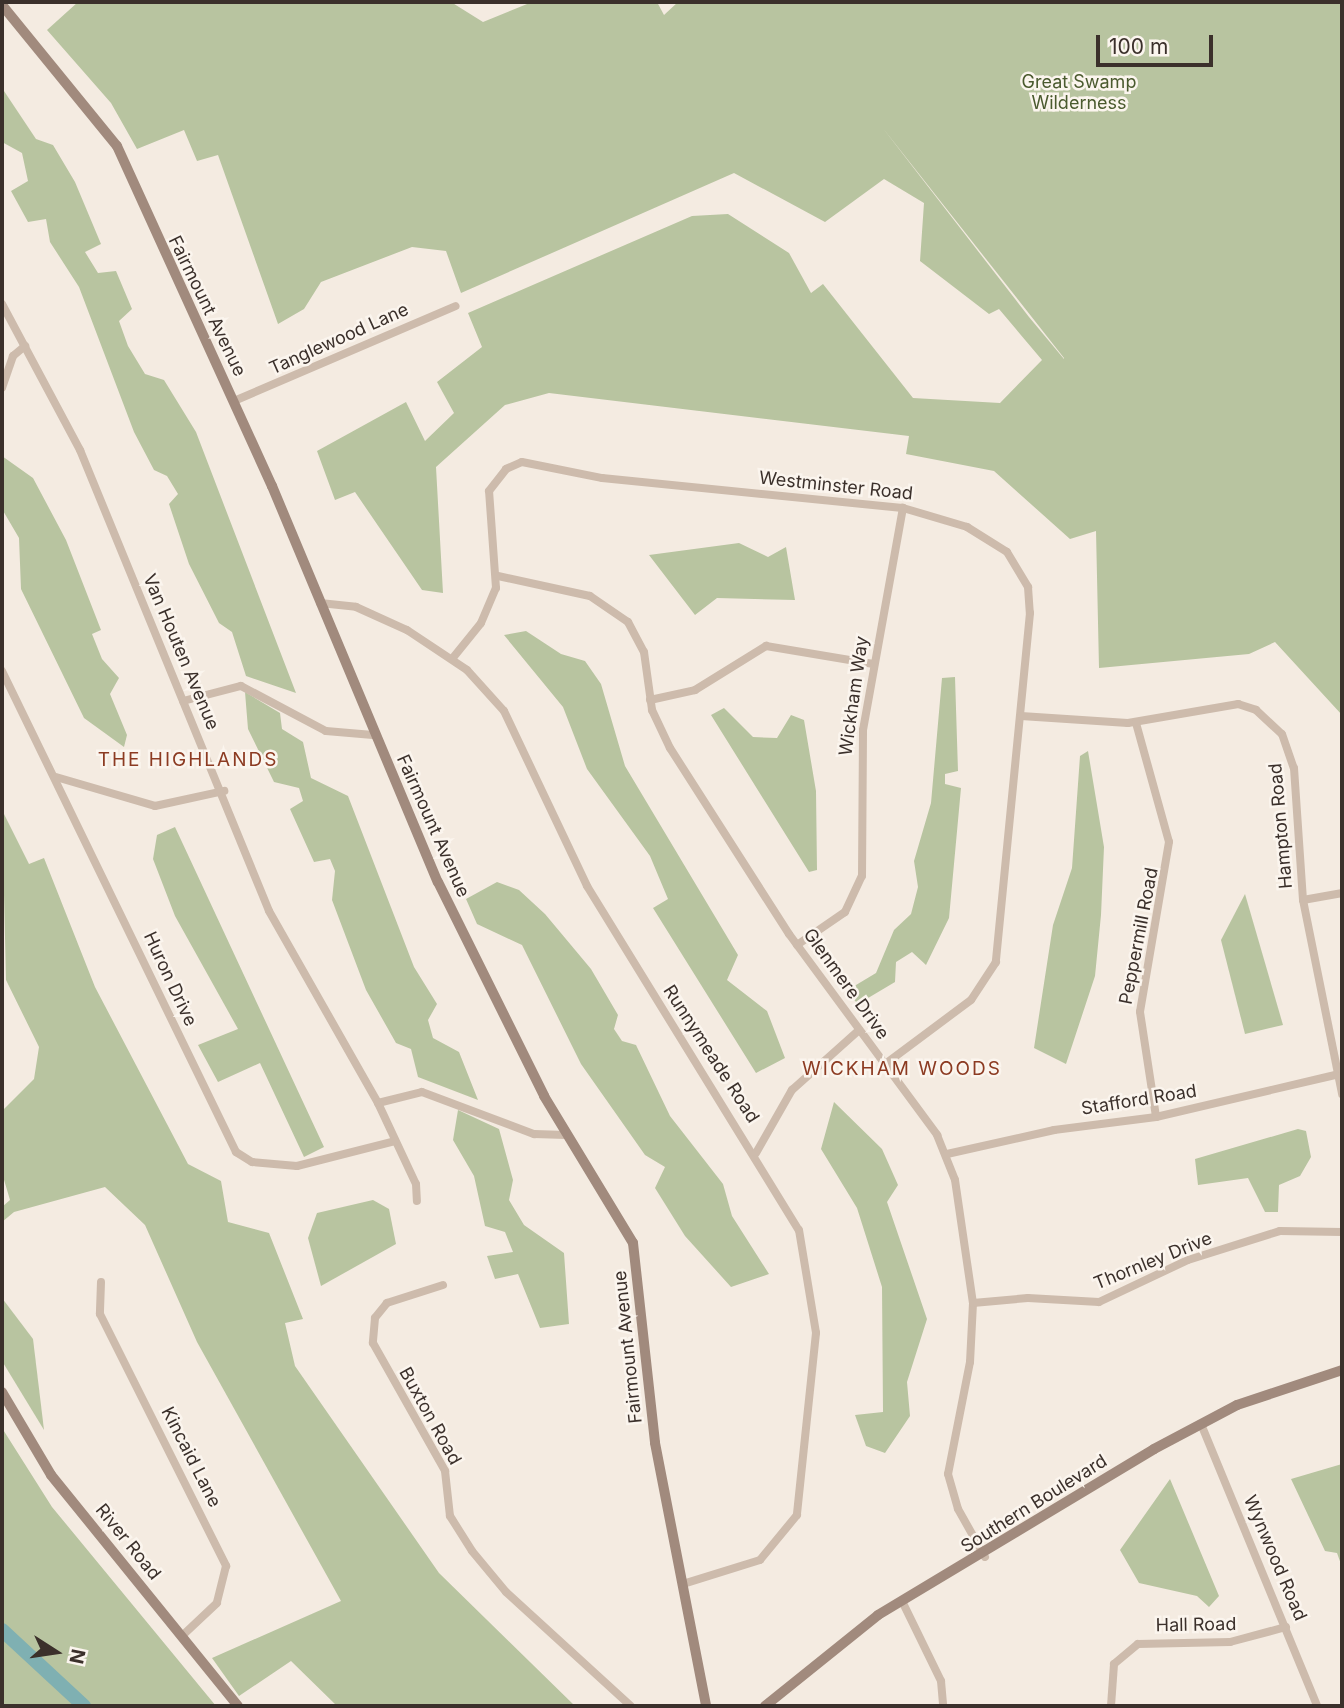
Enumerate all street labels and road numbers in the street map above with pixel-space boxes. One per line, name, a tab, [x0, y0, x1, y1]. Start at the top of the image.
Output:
street label: Fairmount Avenue	[164, 232, 250, 380]
street label: Tanglewood Lane	[266, 299, 412, 379]
street label: Westminster Road	[758, 467, 914, 505]
street label: Van Houten Avenue	[138, 571, 224, 733]
street label: Wickham Way	[835, 635, 873, 757]
street label: Fairmount Avenue	[392, 751, 474, 901]
street label: Hampton Road	[1265, 762, 1297, 890]
street label: Peppermill Road	[1115, 866, 1163, 1006]
street label: Glenmere Drive	[799, 924, 893, 1044]
street label: Huron Drive	[139, 928, 201, 1030]
street label: Runnymeade Road	[658, 981, 764, 1127]
street label: Stafford Road	[1080, 1080, 1198, 1120]
street label: Thornley Drive	[1091, 1228, 1215, 1294]
street label: Fairmount Avenue	[609, 1269, 647, 1425]
street label: Buxton Road	[394, 1363, 466, 1469]
street label: Kincaid Lane	[156, 1403, 226, 1511]
street label: Southern Boulevard	[957, 1450, 1111, 1558]
street label: Wynwood Road	[1239, 1492, 1311, 1624]
street label: River Road	[91, 1500, 165, 1584]
street label: Hall Road	[1155, 1613, 1237, 1637]

